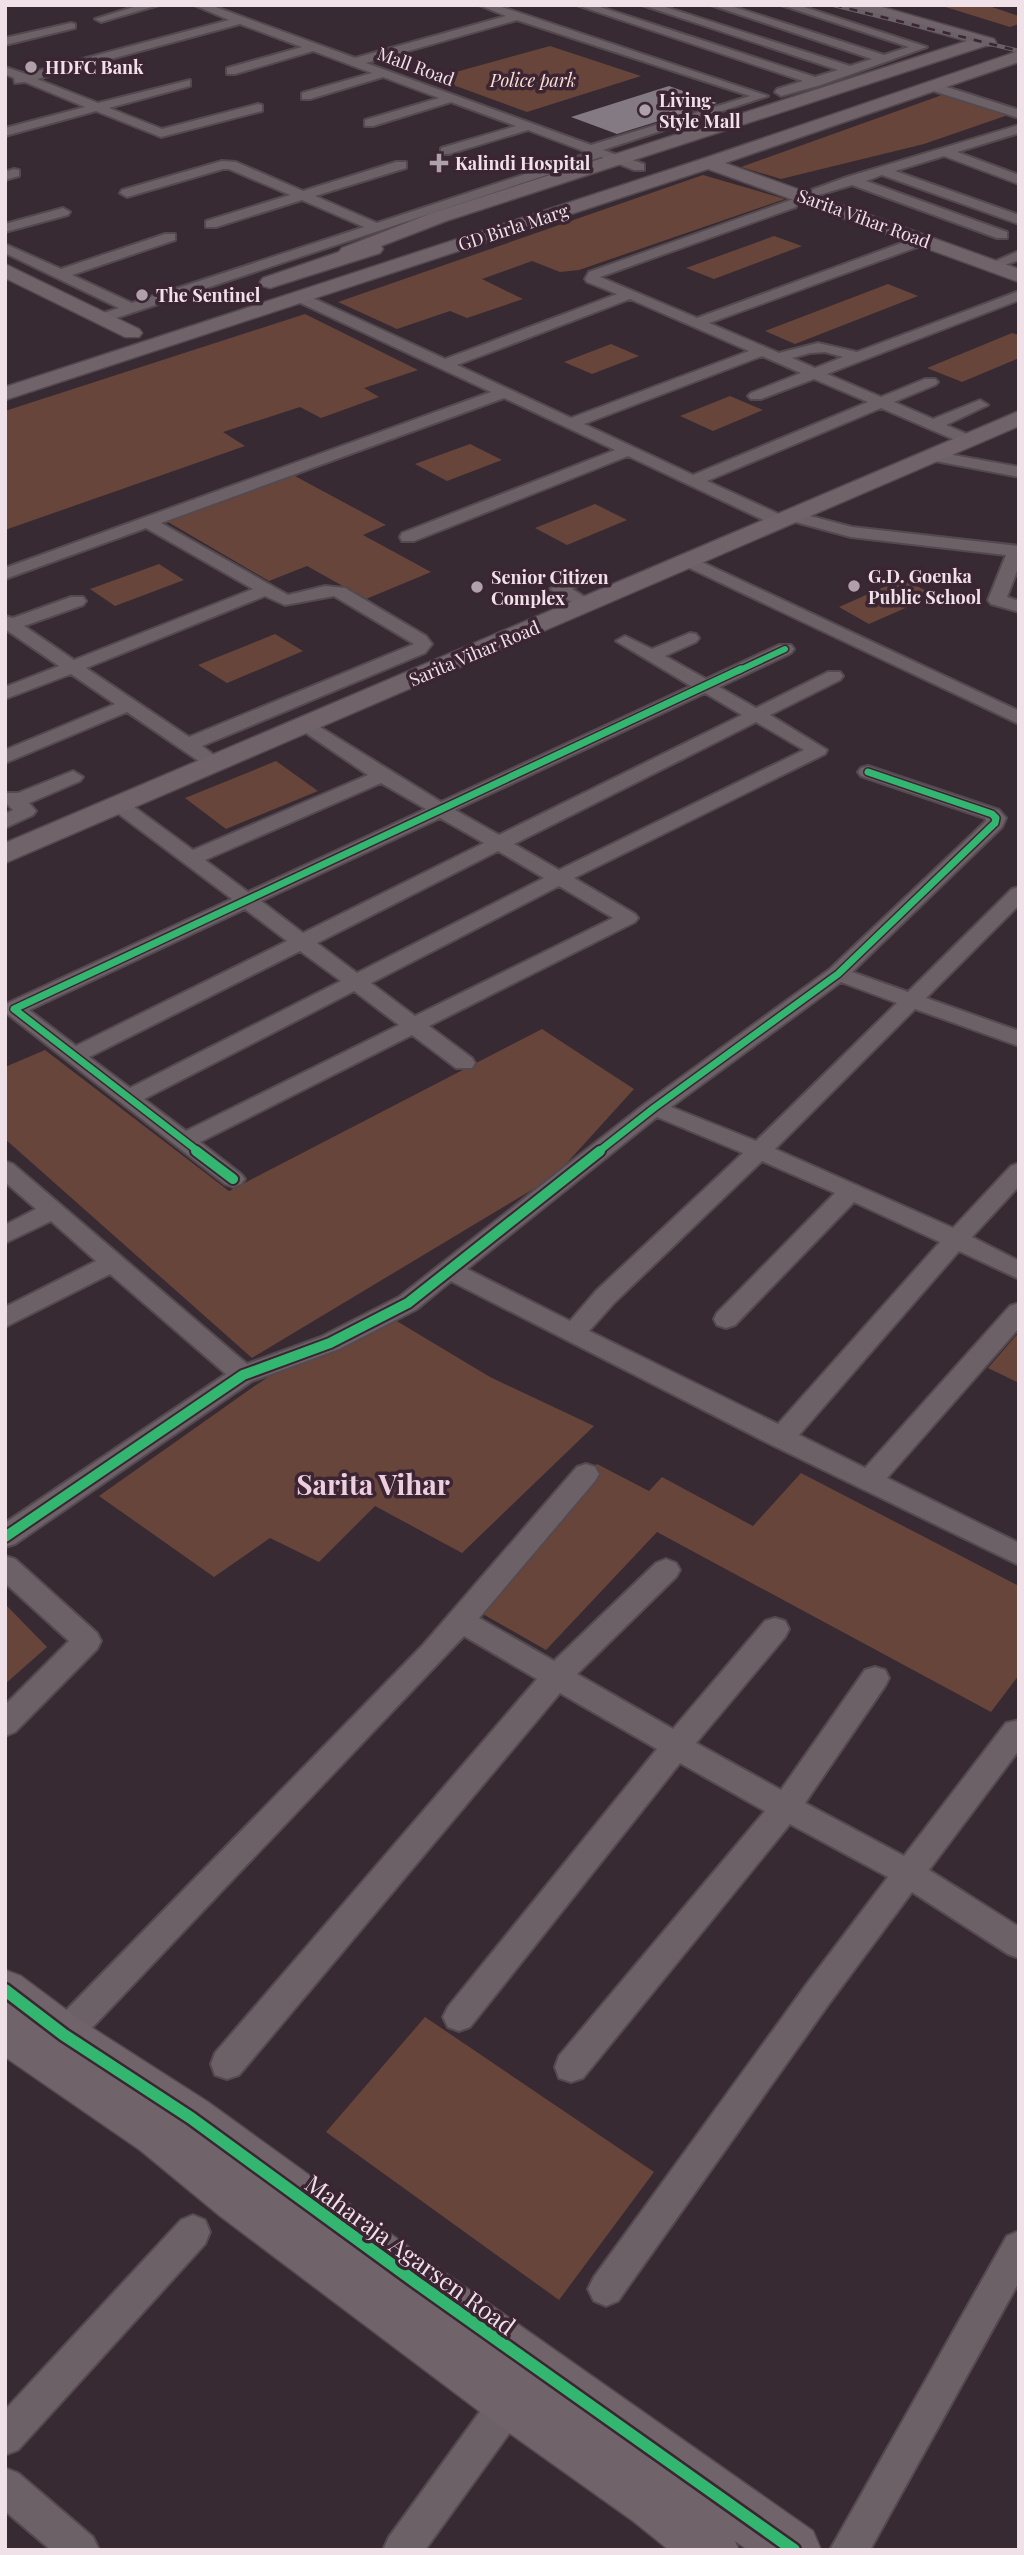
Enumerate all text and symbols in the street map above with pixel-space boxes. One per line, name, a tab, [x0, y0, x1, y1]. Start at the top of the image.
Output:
street label: Mall Road	[374, 41, 458, 91]
place label: HDFC Bank	[45, 55, 144, 79]
marker: HDFC Bank	[23, 59, 39, 75]
park label: Police park	[489, 68, 576, 92]
place label: Living Style Mall	[659, 88, 741, 133]
marker: Living Style Mall	[637, 102, 653, 118]
place label: Kalindi Hospital	[455, 151, 591, 175]
marker: Kalindi Hospital	[429, 153, 449, 173]
street label: Sarita Vihar Road	[794, 183, 934, 253]
street label: GD Birla Marg	[455, 198, 572, 256]
place label: The Sentinel	[156, 283, 261, 307]
marker: The Sentinel	[134, 287, 150, 303]
place label: G.D. Goenka Public School	[868, 564, 982, 609]
place label: Senior Citizen Complex	[491, 565, 609, 610]
marker: G.D. Goenka Public School	[846, 578, 862, 594]
marker: Senior Citizen Complex	[469, 579, 485, 595]
street label: Sarita Vihar Road	[405, 614, 543, 691]
district label: Sarita Vihar	[296, 1465, 450, 1502]
street label: Maharaja Agarsen Road	[299, 2167, 523, 2341]

